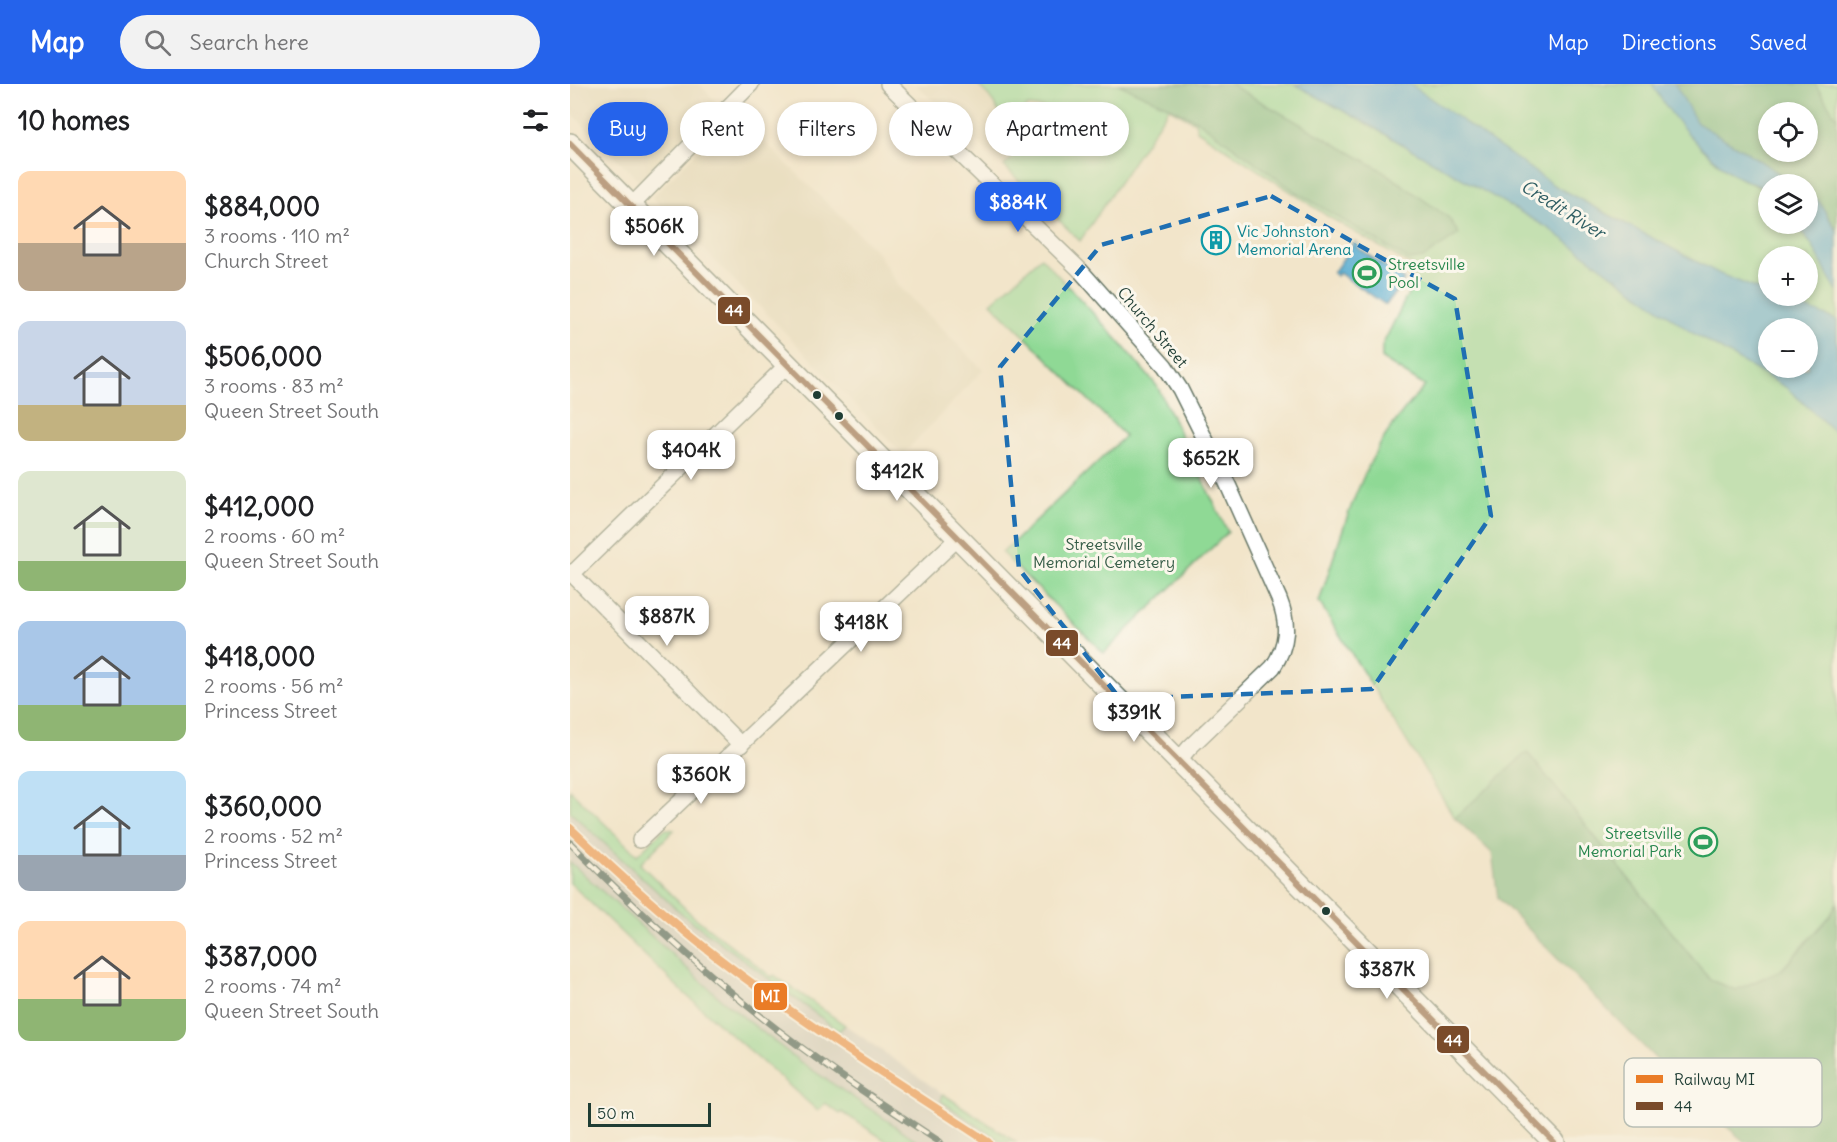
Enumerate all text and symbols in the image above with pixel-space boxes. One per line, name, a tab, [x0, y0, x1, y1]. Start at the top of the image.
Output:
search box	[120, 15, 540, 69]
text: Map	[30, 24, 84, 60]
icon: search	[141, 26, 174, 59]
text: Search here	[189, 28, 309, 56]
text: Map	[1548, 29, 1589, 56]
text: Directions	[1622, 29, 1716, 56]
text: Saved	[1749, 29, 1807, 56]
chip: Buy	[588, 102, 668, 156]
chip: Rent	[680, 102, 765, 156]
chip: Filters	[777, 102, 877, 156]
chip: New	[889, 102, 973, 156]
chip: Apartment	[985, 102, 1129, 156]
map controls	[1758, 102, 1818, 378]
button: locate	[1758, 102, 1818, 162]
text: 10 homes	[18, 104, 130, 137]
icon: filters	[519, 104, 552, 137]
water label: Credit River	[1517, 174, 1611, 245]
button: layers	[1758, 174, 1818, 234]
pin: $884K	[976, 182, 1060, 233]
text: $884K	[989, 189, 1047, 214]
text: $884,000	[204, 190, 320, 223]
icon: home	[66, 195, 138, 267]
pin: $506K	[612, 206, 696, 257]
text: $506K	[624, 213, 684, 238]
place label: Vic Johnston Memorial Arena	[1237, 221, 1352, 259]
text: 3 rooms · 110 m²	[204, 223, 350, 248]
building icon: Vic Johnston Memorial Arena	[1200, 224, 1232, 256]
button: +	[1758, 246, 1818, 306]
text: Church Street	[204, 248, 328, 273]
place label: Streetsville Pool	[1388, 254, 1465, 292]
sports icon: Streetsville Pool	[1351, 257, 1383, 289]
street label: Church Street	[1113, 283, 1193, 372]
line badge: 44	[717, 296, 751, 325]
text: 44	[725, 300, 743, 320]
button: −	[1758, 318, 1818, 378]
text: $506,000	[204, 340, 322, 373]
icon: home	[66, 345, 138, 417]
text: 3 rooms · 83 m²	[204, 373, 344, 398]
unlabelled marker	[811, 389, 823, 401]
text: Queen Street South	[204, 398, 379, 423]
unlabelled marker	[833, 410, 845, 422]
pin: $404K	[649, 430, 733, 481]
text: $404K	[661, 437, 721, 462]
pin: $652K	[1169, 438, 1253, 489]
text: $652K	[1182, 445, 1240, 470]
pin: $412K	[855, 451, 939, 502]
text: $412K	[870, 458, 924, 483]
text: $412,000	[204, 490, 315, 523]
icon: home	[66, 495, 138, 567]
text: 2 rooms · 60 m²	[204, 523, 345, 548]
park label: Streetsville Memorial Cemetery	[1033, 534, 1175, 572]
text: Queen Street South	[204, 548, 379, 573]
pin: $887K	[625, 596, 709, 647]
pin: $418K	[819, 602, 903, 653]
text: $887K	[639, 603, 695, 628]
text: $418K	[834, 609, 888, 634]
line badge: 44	[1045, 629, 1079, 657]
text: 44	[1053, 633, 1071, 653]
text: $418,000	[204, 640, 315, 673]
icon: home	[66, 645, 138, 717]
text: 2 rooms · 56 m²	[204, 673, 344, 698]
pin: $391K	[1092, 692, 1176, 743]
text: Princess Street	[204, 698, 337, 723]
text: $391K	[1107, 699, 1161, 724]
pin: $360K	[659, 754, 743, 805]
text: $360K	[671, 761, 731, 786]
text: $360,000	[204, 790, 322, 823]
icon: home	[66, 795, 138, 867]
text: 2 rooms · 52 m²	[204, 823, 343, 848]
place label: Streetsville Memorial Park	[1578, 823, 1682, 861]
sports icon: Streetsville Memorial Park	[1687, 826, 1719, 858]
text: Princess Street	[204, 848, 337, 873]
unlabelled marker	[1320, 905, 1332, 917]
text: $387,000	[204, 940, 318, 973]
icon: home	[66, 945, 138, 1017]
pin: $387K	[1345, 949, 1429, 1000]
text: $387K	[1359, 956, 1415, 981]
text: 2 rooms · 74 m²	[204, 973, 341, 998]
line badge: MI	[753, 982, 788, 1011]
text: MI	[760, 986, 780, 1006]
text: Queen Street South	[204, 998, 379, 1023]
line badge: 44	[1436, 1025, 1470, 1054]
text: 44	[1444, 1030, 1462, 1050]
legend	[1624, 1058, 1822, 1127]
text: Railway MI	[1674, 1069, 1755, 1089]
text: 44	[1674, 1096, 1693, 1116]
scale bar	[588, 1100, 711, 1128]
text: 50 m	[597, 1103, 635, 1123]

